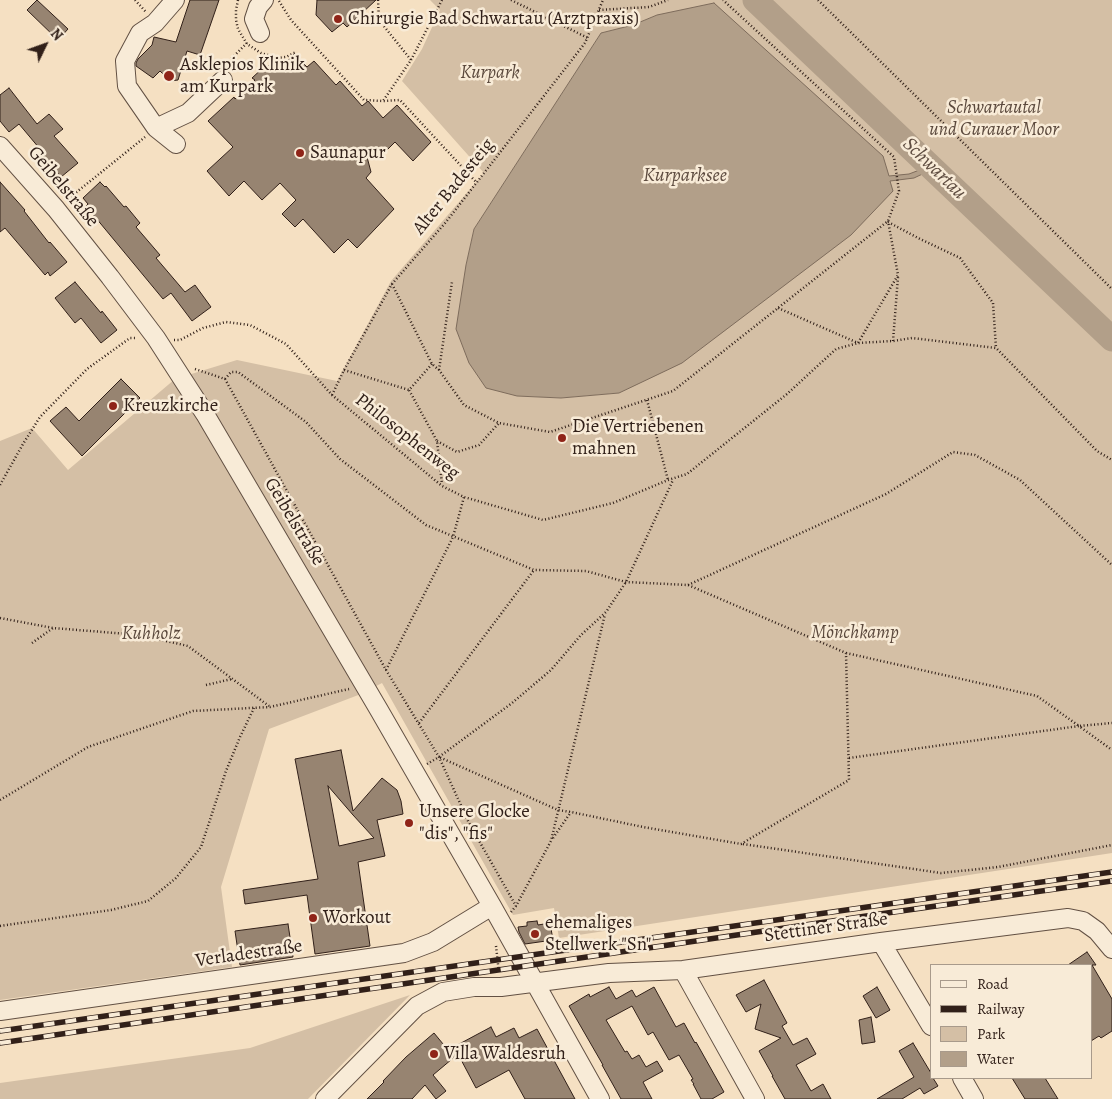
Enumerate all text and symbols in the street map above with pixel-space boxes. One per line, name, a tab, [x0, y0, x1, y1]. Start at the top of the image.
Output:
place label: Chirurgie Bad Schwartau (Arztpraxis)	[348, 8, 639, 30]
marker: Chirurgie Bad Schwartau (Arztpraxis)	[332, 13, 344, 25]
north arrow	[20, 20, 70, 70]
text: N	[46, 24, 67, 45]
place label: Asklepios Klinik am Kurpark	[180, 54, 305, 98]
park label: Kurpark	[460, 62, 520, 84]
marker: Asklepios Klinik am Kurpark	[162, 69, 176, 83]
park label: Schwartautal und Curauer Moor	[929, 97, 1059, 141]
water label: Schwartau	[897, 133, 971, 205]
street label: Alter Badesteig	[408, 134, 500, 240]
street label: Geibelstraße	[23, 142, 103, 232]
place label: Saunapur	[310, 142, 386, 164]
marker: Saunapur	[294, 147, 306, 159]
water label: Kurparksee	[643, 164, 727, 188]
street label: Philosophenweg	[350, 389, 464, 485]
place label: Kreuzkirche	[123, 395, 218, 417]
marker: Kreuzkirche	[107, 400, 119, 412]
place label: Die Vertriebenen mahnen	[572, 416, 704, 460]
marker: Die Vertriebenen mahnen	[556, 432, 568, 444]
street label: Geibelstraße	[259, 474, 329, 570]
park label: Mönchkamp	[811, 622, 899, 644]
park label: Kuhholz	[122, 623, 180, 645]
place label: Unsere Glocke "dis", "fis"	[419, 801, 530, 845]
marker: Unsere Glocke "dis", "fis"	[403, 817, 415, 829]
place label: Workout	[323, 907, 391, 929]
street label: Stettiner Straße	[763, 908, 889, 948]
marker: Workout	[307, 912, 319, 924]
place label: ehemaliges Stellwerk "Sn"	[545, 912, 651, 956]
marker: ehemaliges Stellwerk "Sn"	[529, 928, 541, 940]
street label: Verladestraße	[194, 935, 304, 973]
legend	[930, 964, 1092, 1079]
text: Road	[977, 974, 1008, 994]
text: Railway	[977, 999, 1024, 1019]
text: Park	[977, 1024, 1005, 1044]
place label: Villa Waldesruh	[444, 1043, 566, 1065]
marker: Villa Waldesruh	[428, 1048, 440, 1060]
text: Water	[977, 1049, 1014, 1069]

